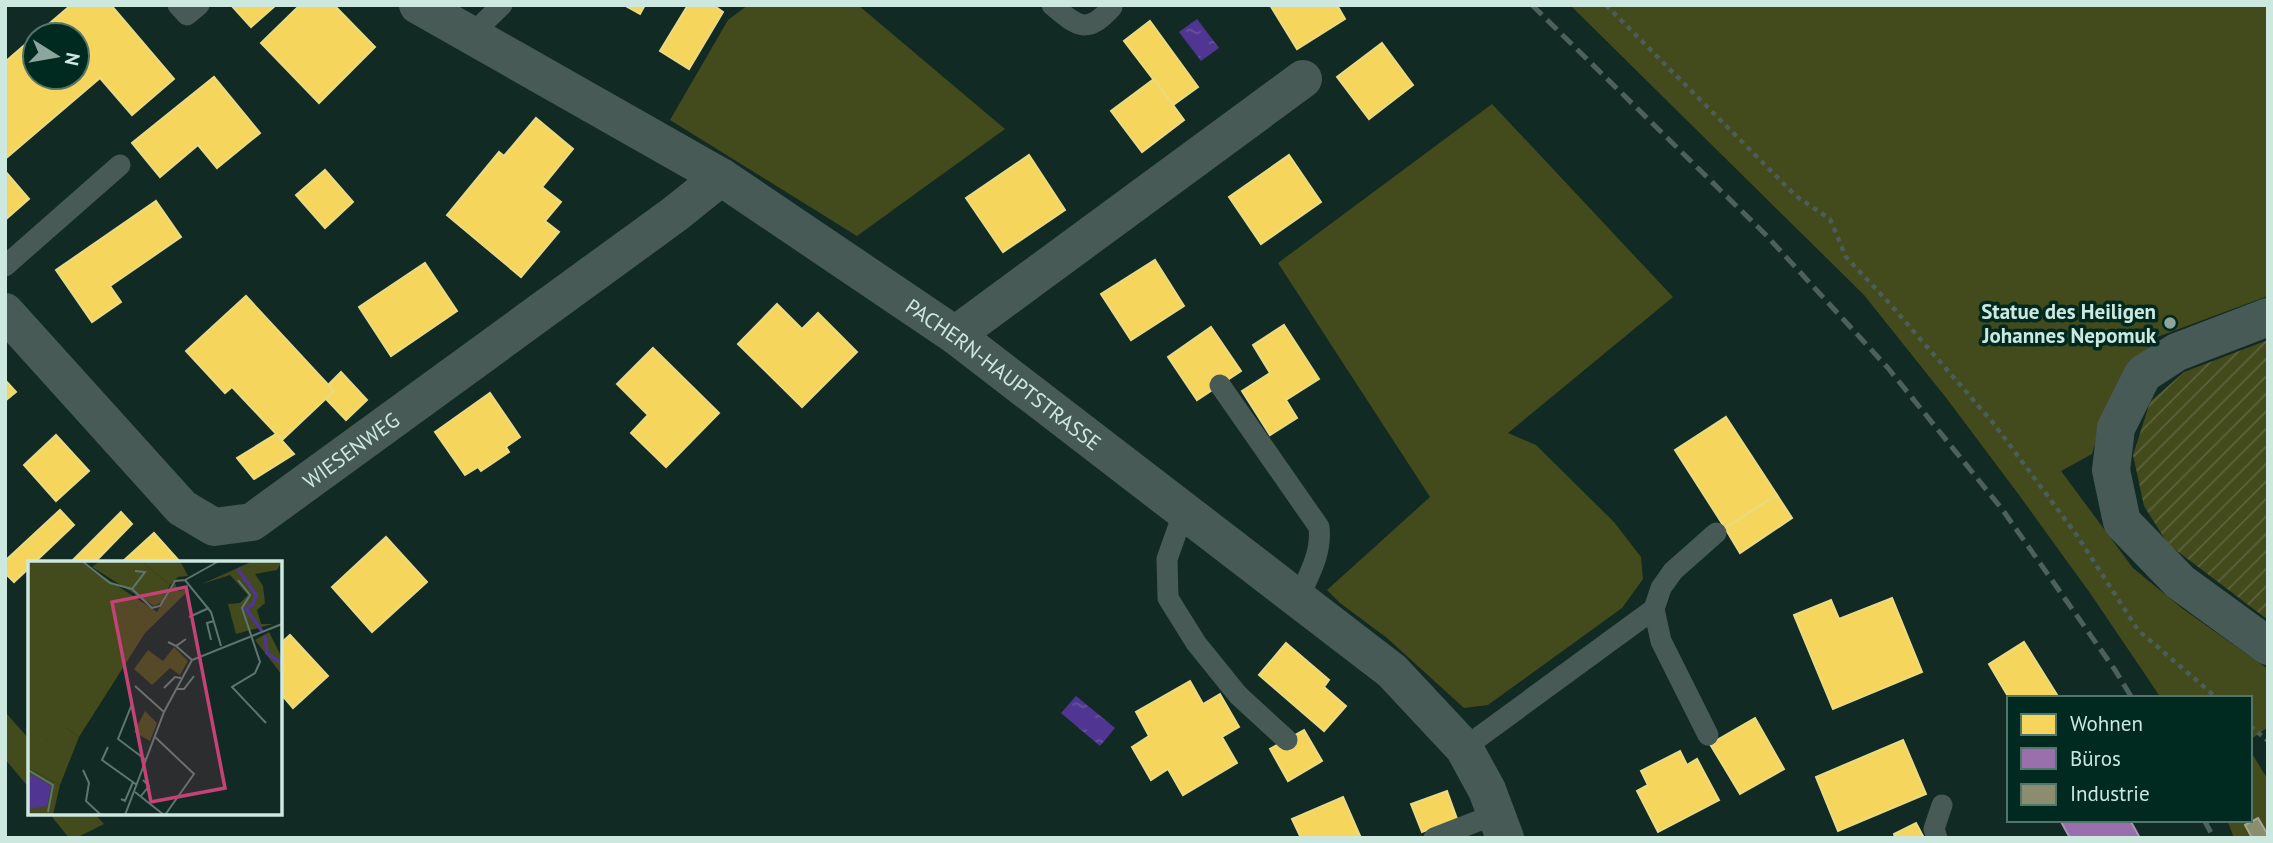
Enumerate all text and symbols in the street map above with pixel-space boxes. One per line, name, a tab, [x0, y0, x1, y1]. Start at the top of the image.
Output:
north arrow	[21, 21, 91, 91]
text: N	[60, 51, 86, 68]
street label: PACHERN-HAUPTSTRASSE	[901, 292, 1107, 456]
place label: Statue des Heiligen Johannes Nepomuk	[1981, 298, 2157, 349]
marker: Statue des Heiligen Johannes Nepomuk	[2162, 315, 2178, 331]
street label: WIESENWEG	[297, 406, 404, 494]
inset map	[28, 561, 282, 815]
legend	[2007, 696, 2252, 822]
text: Wohnen	[2070, 710, 2143, 737]
text: Büros	[2070, 745, 2121, 772]
text: Industrie	[2070, 780, 2150, 807]

